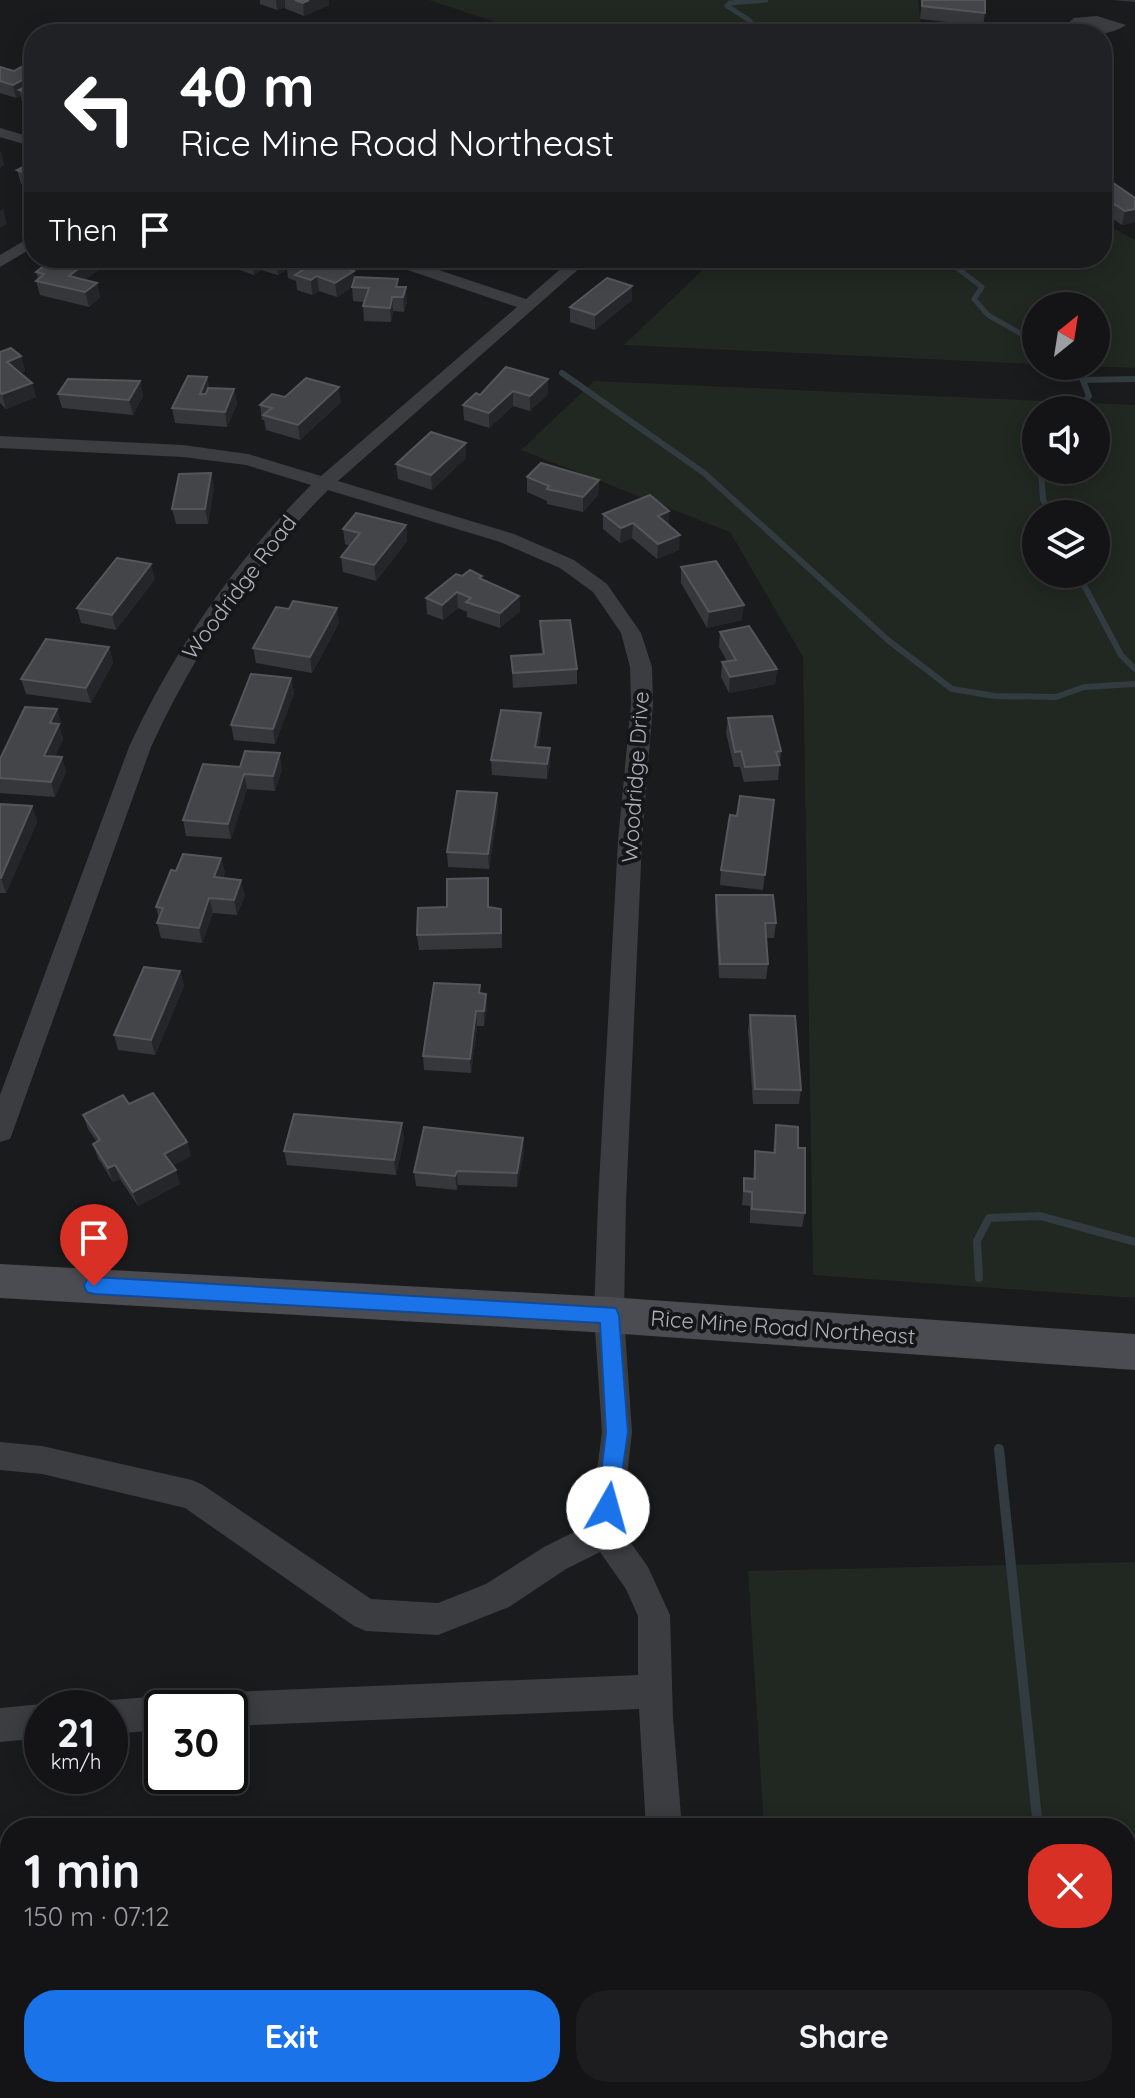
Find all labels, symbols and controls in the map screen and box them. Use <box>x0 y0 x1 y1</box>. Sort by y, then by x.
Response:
text: 40 m <box>180 51 315 121</box>
icon: left <box>48 56 152 160</box>
text: Rice Mine Road Northeast <box>180 120 614 165</box>
icon: arrive <box>133 208 177 252</box>
text: Then <box>48 211 117 249</box>
north arrow <box>1022 292 1110 380</box>
map controls <box>1022 292 1110 588</box>
button: sound <box>1022 396 1110 484</box>
button: layers <box>1022 500 1110 588</box>
street label: Woodridge Road <box>176 509 302 665</box>
street label: Woodridge Drive <box>615 690 655 864</box>
pin <box>60 1204 128 1286</box>
icon: arrive <box>72 1216 116 1260</box>
street label: Rice Mine Road Northeast <box>650 1304 916 1350</box>
position arrow <box>566 1466 650 1550</box>
speed limit sign: 30 <box>144 1690 248 1794</box>
text: 21 <box>57 1707 95 1757</box>
text: km/h <box>51 1749 101 1774</box>
text: 1 min <box>24 1840 140 1900</box>
button: close <box>1028 1844 1112 1928</box>
text: 150 m · 07:12 <box>24 1900 170 1933</box>
button: Exit <box>24 1990 560 2082</box>
button: Share <box>576 1990 1112 2082</box>

